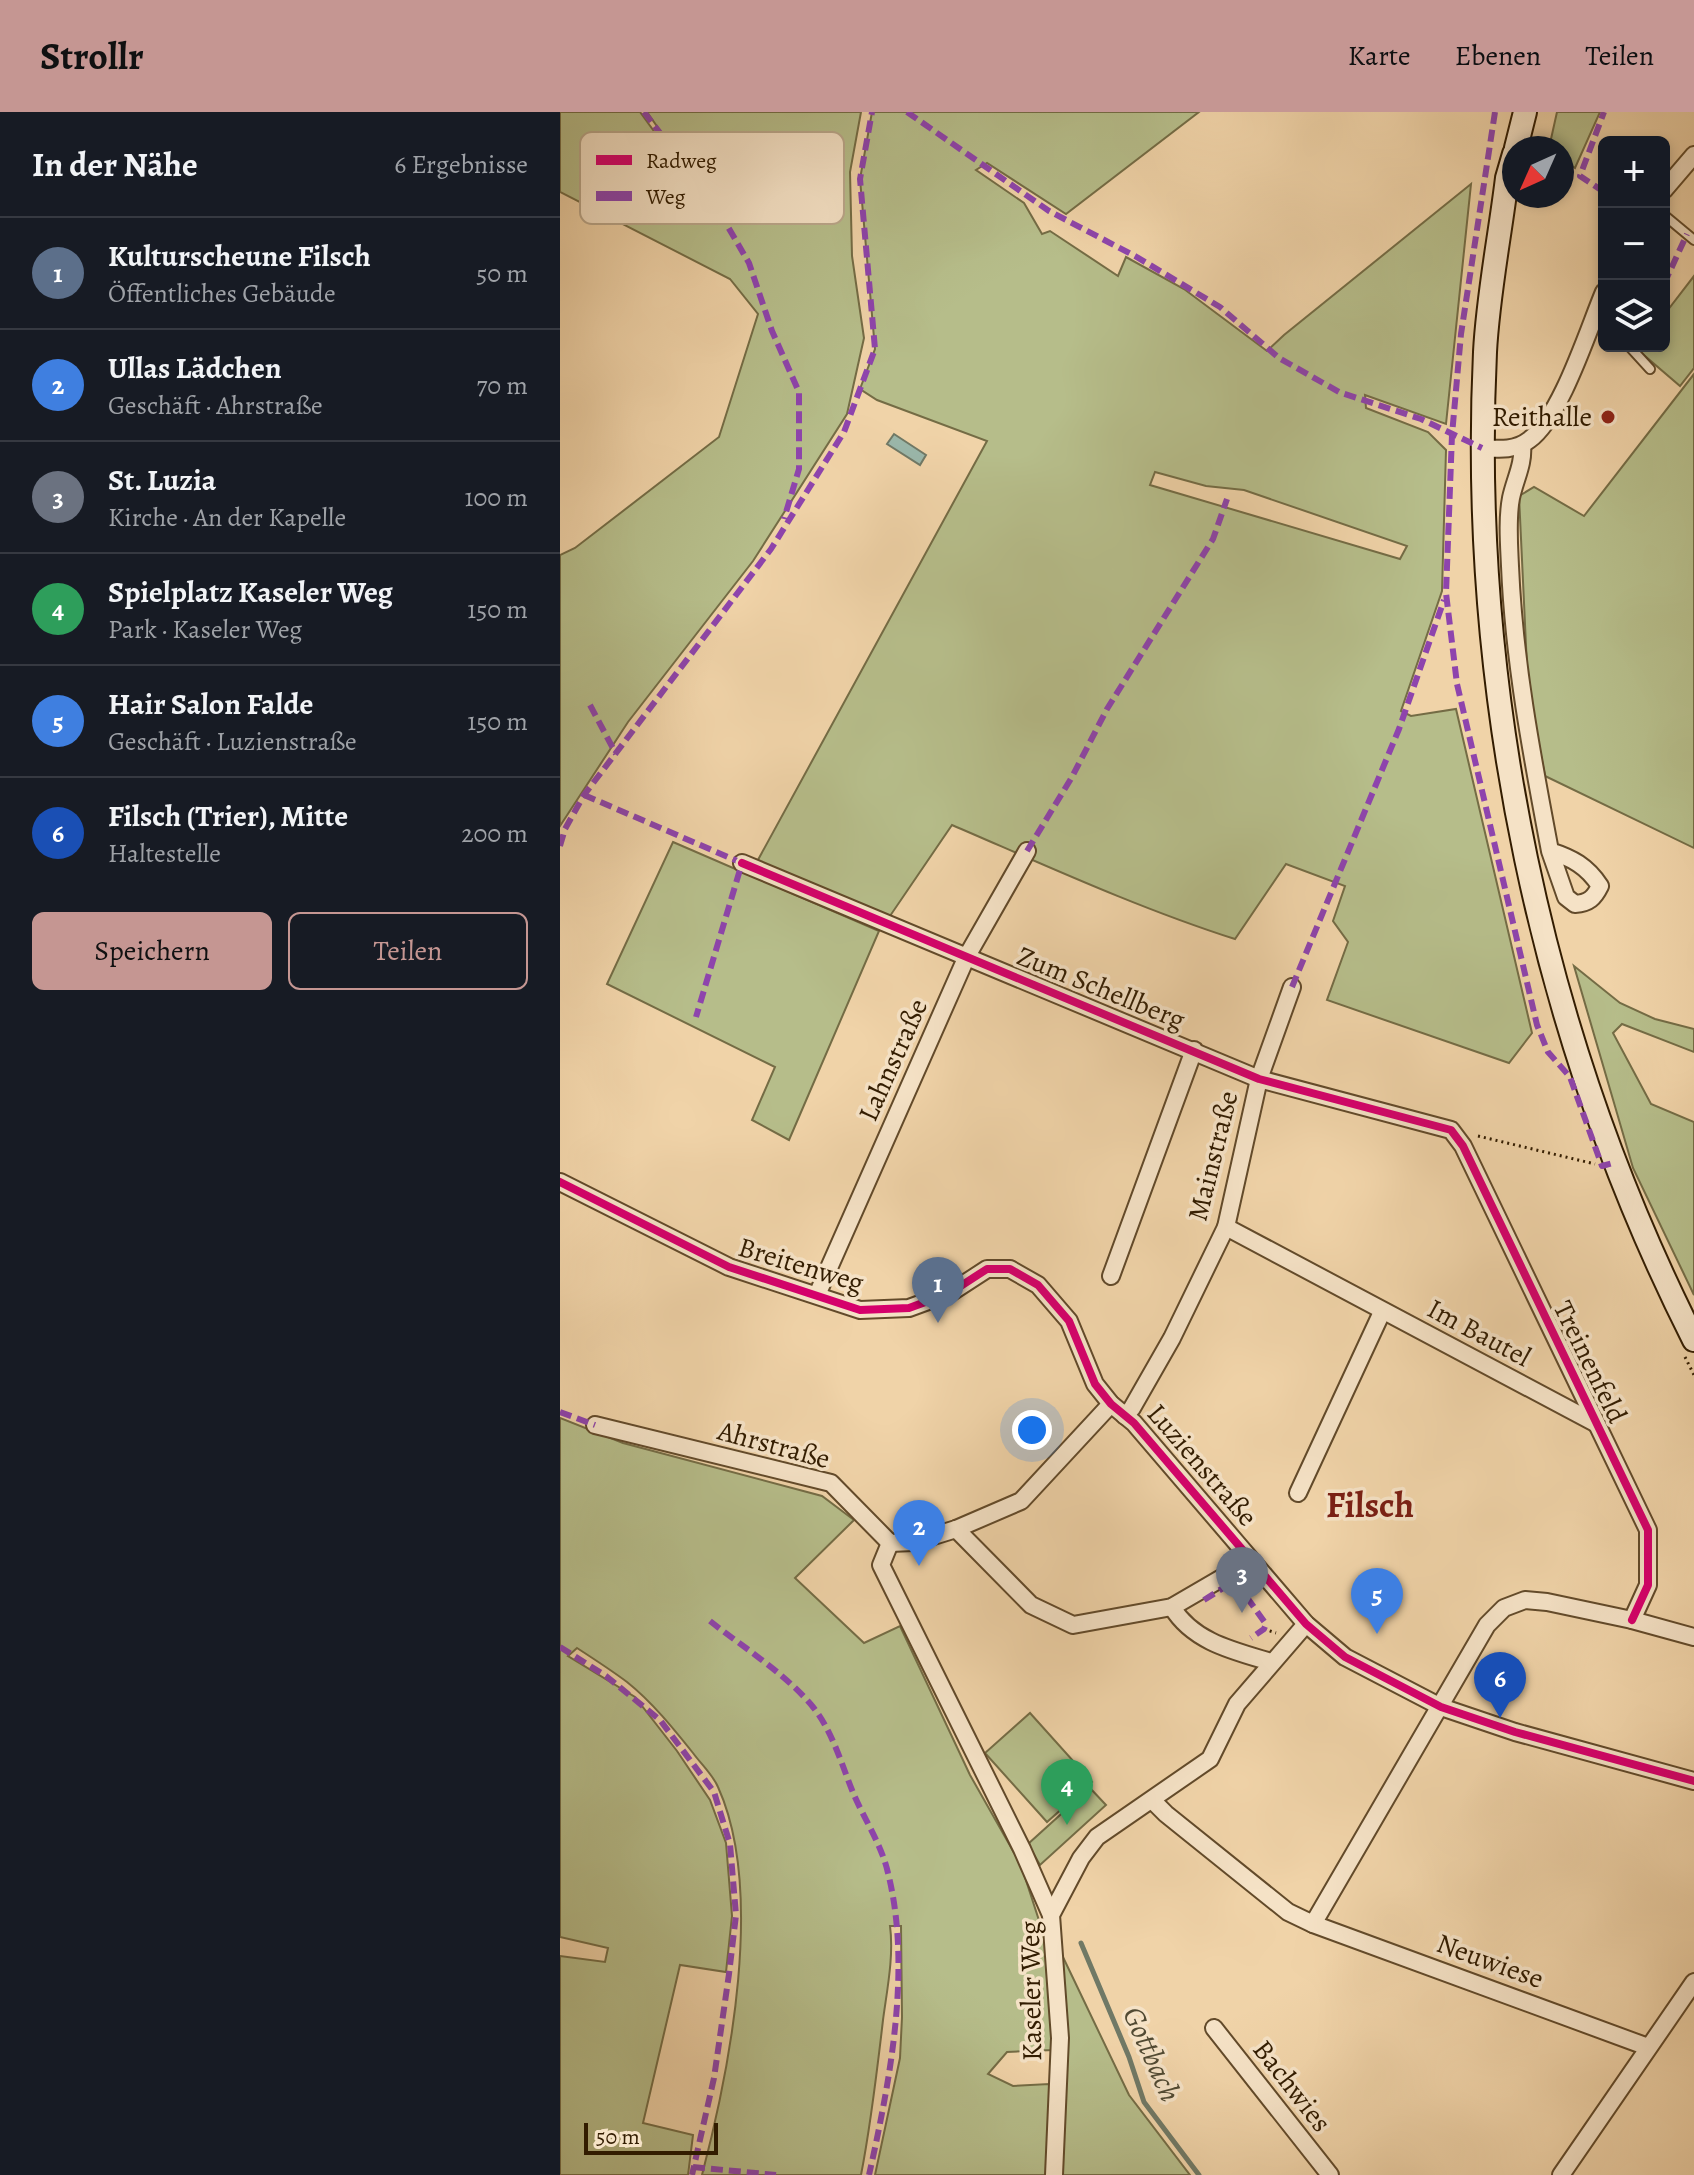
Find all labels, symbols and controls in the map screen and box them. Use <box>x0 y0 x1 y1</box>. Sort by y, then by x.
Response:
text: Strollr <box>40 30 144 82</box>
text: Karte <box>1348 37 1411 75</box>
text: Ebenen <box>1455 37 1541 75</box>
text: Teilen <box>1585 37 1654 75</box>
legend <box>580 132 844 224</box>
north arrow <box>1502 136 1574 208</box>
map controls <box>1598 136 1670 352</box>
button: + <box>1598 136 1670 208</box>
text: In der Nähe <box>32 141 198 188</box>
text: Radweg <box>646 146 717 176</box>
text: 6 Ergebnisse <box>394 147 528 182</box>
text: Weg <box>645 182 686 212</box>
button: − <box>1598 208 1670 280</box>
text: Kulturscheune Filsch <box>108 236 371 276</box>
text: 1 <box>53 256 63 291</box>
text: 50 m <box>476 256 528 291</box>
text: Öffentliches Gebäude <box>108 276 336 311</box>
button: layers <box>1598 280 1670 352</box>
text: Ullas Lädchen <box>108 348 282 388</box>
text: 2 <box>52 368 64 403</box>
text: 70 m <box>476 368 528 403</box>
text: Geschäft · Ahrstraße <box>108 388 323 423</box>
place label: Reithalle <box>1492 398 1592 436</box>
marker: Reithalle <box>1599 408 1617 426</box>
text: St. Luzia <box>108 460 216 500</box>
text: 3 <box>52 480 64 515</box>
text: 100 m <box>465 480 528 515</box>
text: Kirche · An der Kapelle <box>108 500 346 535</box>
text: Spielplatz Kaseler Weg <box>108 572 393 612</box>
text: 4 <box>52 592 64 627</box>
text: 150 m <box>467 592 528 627</box>
text: Park · Kaseler Weg <box>108 612 302 647</box>
text: Hair Salon Falde <box>108 684 313 724</box>
text: 5 <box>52 704 64 739</box>
text: 150 m <box>467 704 528 739</box>
text: Geschäft · Luzienstraße <box>108 724 357 759</box>
text: Filsch (Trier), Mitte <box>108 796 348 836</box>
text: 6 <box>52 816 64 851</box>
text: 200 m <box>461 816 528 851</box>
text: Haltestelle <box>108 836 221 871</box>
button: Speichern <box>32 912 272 990</box>
button: Teilen <box>288 912 528 990</box>
street label: Zum Schellberg <box>1011 937 1191 1039</box>
street label: Lahnstraße <box>849 993 937 1127</box>
street label: Mainstraße <box>1178 1087 1248 1225</box>
street label: Breitenweg <box>734 1228 868 1302</box>
pin: 1 <box>912 1257 964 1323</box>
street label: Im Bautel <box>1421 1290 1538 1376</box>
street label: Treinenfeld <box>1544 1294 1636 1430</box>
street label: Luzienstraße <box>1138 1396 1266 1534</box>
your location <box>1012 1410 1052 1450</box>
street label: Ahrstraße <box>713 1412 834 1478</box>
district label: Filsch <box>1326 1480 1414 1529</box>
pin: 2 <box>893 1500 945 1566</box>
pin: 3 <box>1216 1547 1268 1613</box>
pin: 5 <box>1351 1568 1403 1634</box>
pin: 6 <box>1474 1652 1526 1718</box>
pin: 4 <box>1041 1759 1093 1825</box>
street label: Kaseler Weg <box>1011 1921 1051 2061</box>
street label: Neuwiese <box>1431 1924 1549 1998</box>
water label: Gottbach <box>1113 2000 1191 2108</box>
street label: Bachwies <box>1244 2032 1340 2140</box>
scale bar <box>584 2119 718 2155</box>
text: 50 m <box>596 2122 640 2152</box>

